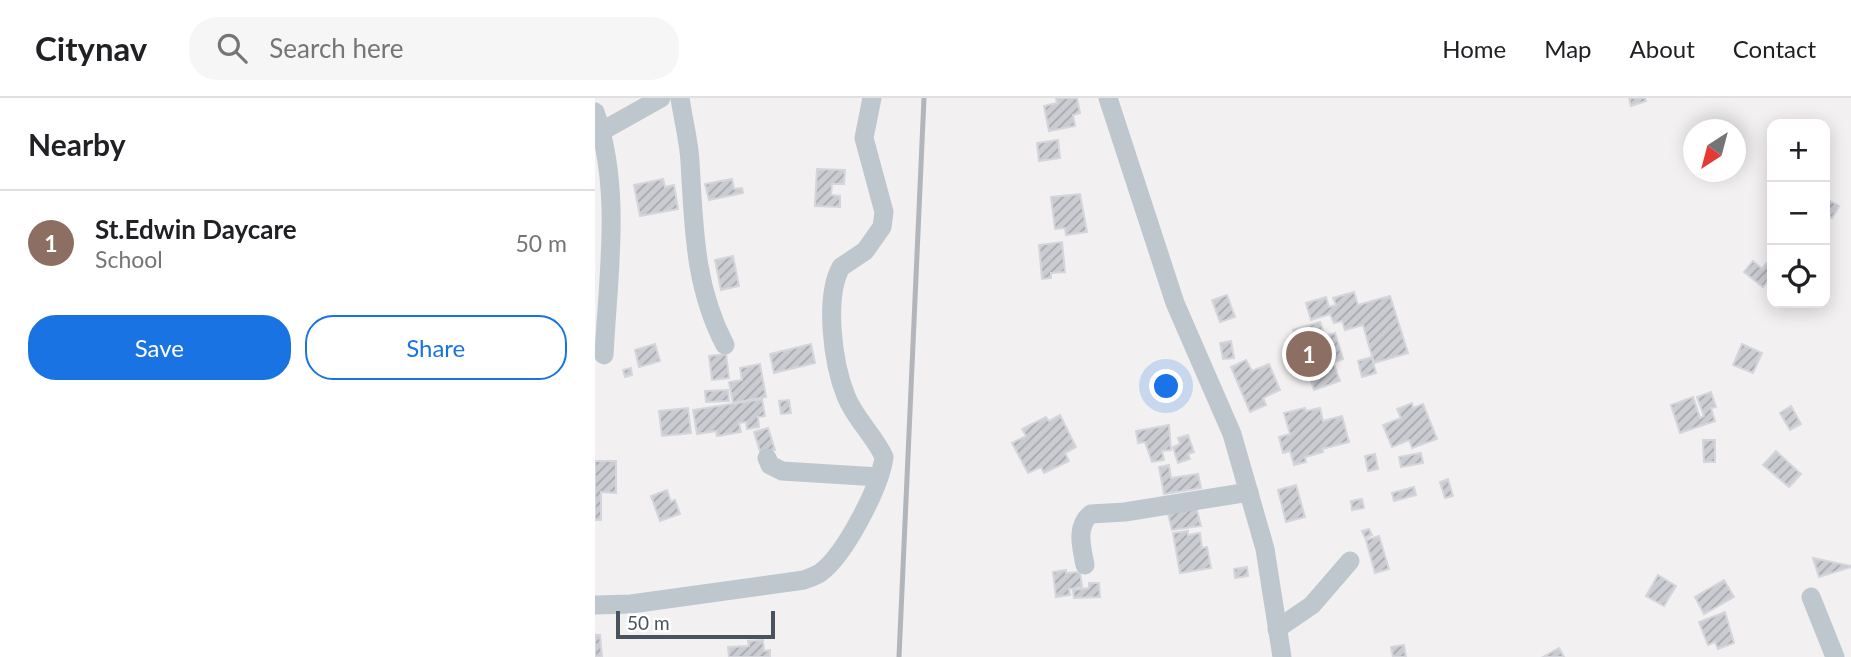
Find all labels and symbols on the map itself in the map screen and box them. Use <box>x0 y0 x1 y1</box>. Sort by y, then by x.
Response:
north arrow <box>1683 119 1746 182</box>
pin: 1 <box>1286 328 1332 380</box>
your location <box>1149 369 1183 403</box>
scale bar <box>616 608 775 640</box>

